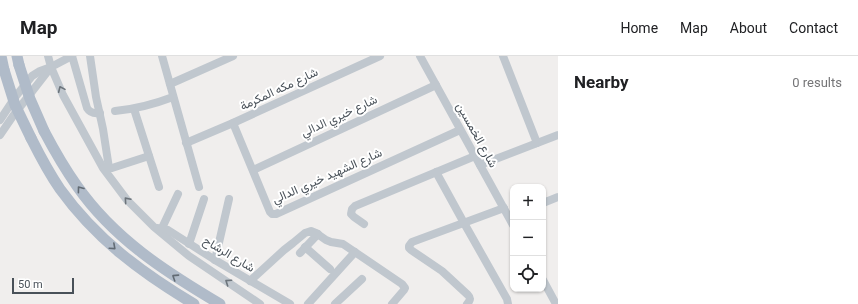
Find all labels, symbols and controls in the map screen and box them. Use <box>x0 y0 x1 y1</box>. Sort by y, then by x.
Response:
text: Map <box>20 16 58 39</box>
text: Home <box>620 20 658 36</box>
text: Map <box>680 20 708 36</box>
text: About <box>730 20 767 36</box>
text: Contact <box>789 20 838 36</box>
street label: شارع مكه المكرمة <box>238 65 321 115</box>
text: Nearby <box>574 72 629 92</box>
text: 0 results <box>792 75 842 90</box>
one-way arrow <box>57 86 65 93</box>
street label: شارع خيري الدالي <box>299 92 381 143</box>
street label: شارع الخمسين <box>452 100 501 171</box>
street label: شارع الشهيد خيري الدالي <box>270 145 385 209</box>
map controls <box>510 184 546 292</box>
button: + <box>510 184 546 220</box>
one-way arrow <box>77 187 84 194</box>
one-way arrow <box>125 197 132 205</box>
button: − <box>510 220 546 256</box>
street label: شارع الرشاح <box>200 233 257 277</box>
one-way arrow <box>108 242 115 249</box>
button: locate <box>510 256 546 292</box>
one-way arrow <box>172 274 179 281</box>
scale bar <box>12 276 74 295</box>
text: 50 m <box>18 278 43 291</box>
one-way arrow <box>225 280 232 287</box>

